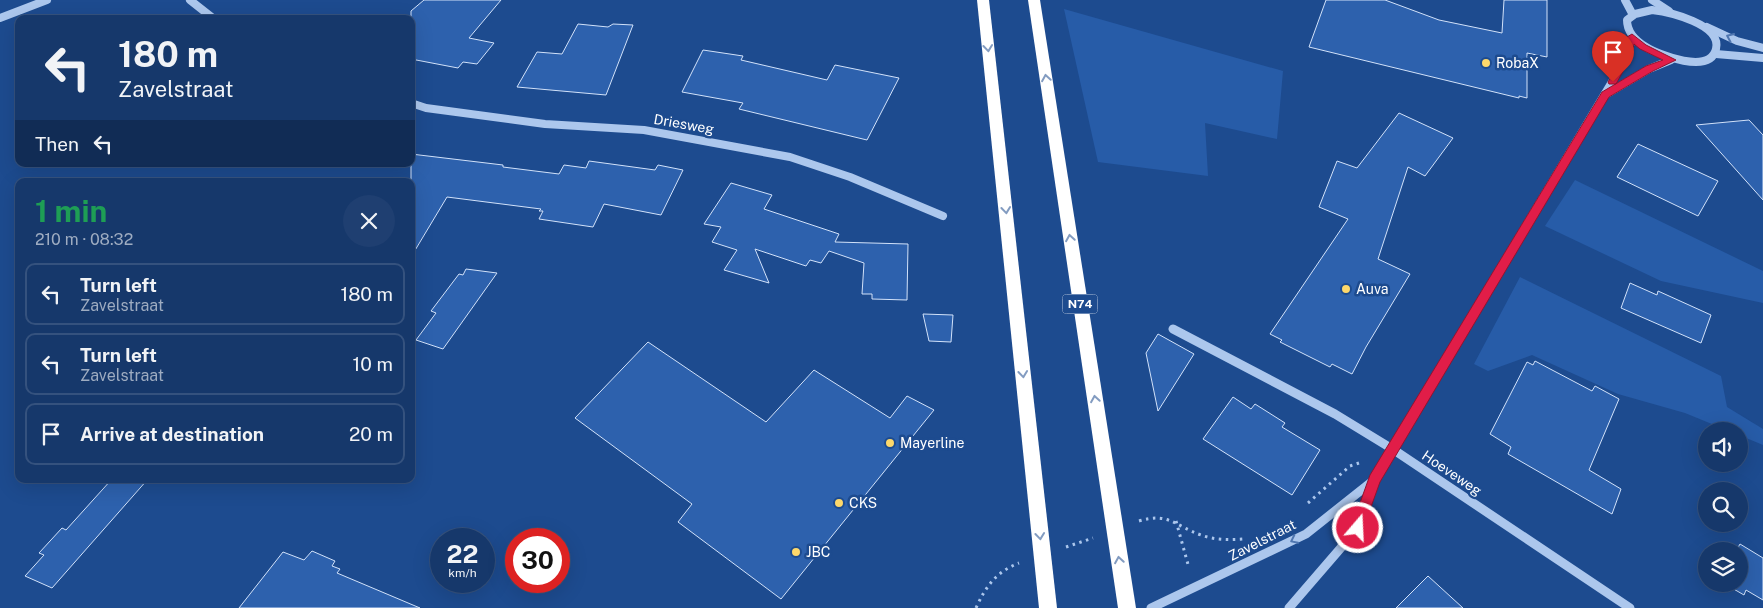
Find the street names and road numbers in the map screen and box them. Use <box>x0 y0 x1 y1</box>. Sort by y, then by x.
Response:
street label: Driesweg <box>653 111 716 137</box>
road number: N74 <box>1062 294 1098 314</box>
street label: Hoeveweg <box>1419 447 1485 499</box>
street label: Zavelstraat <box>1226 516 1298 564</box>

